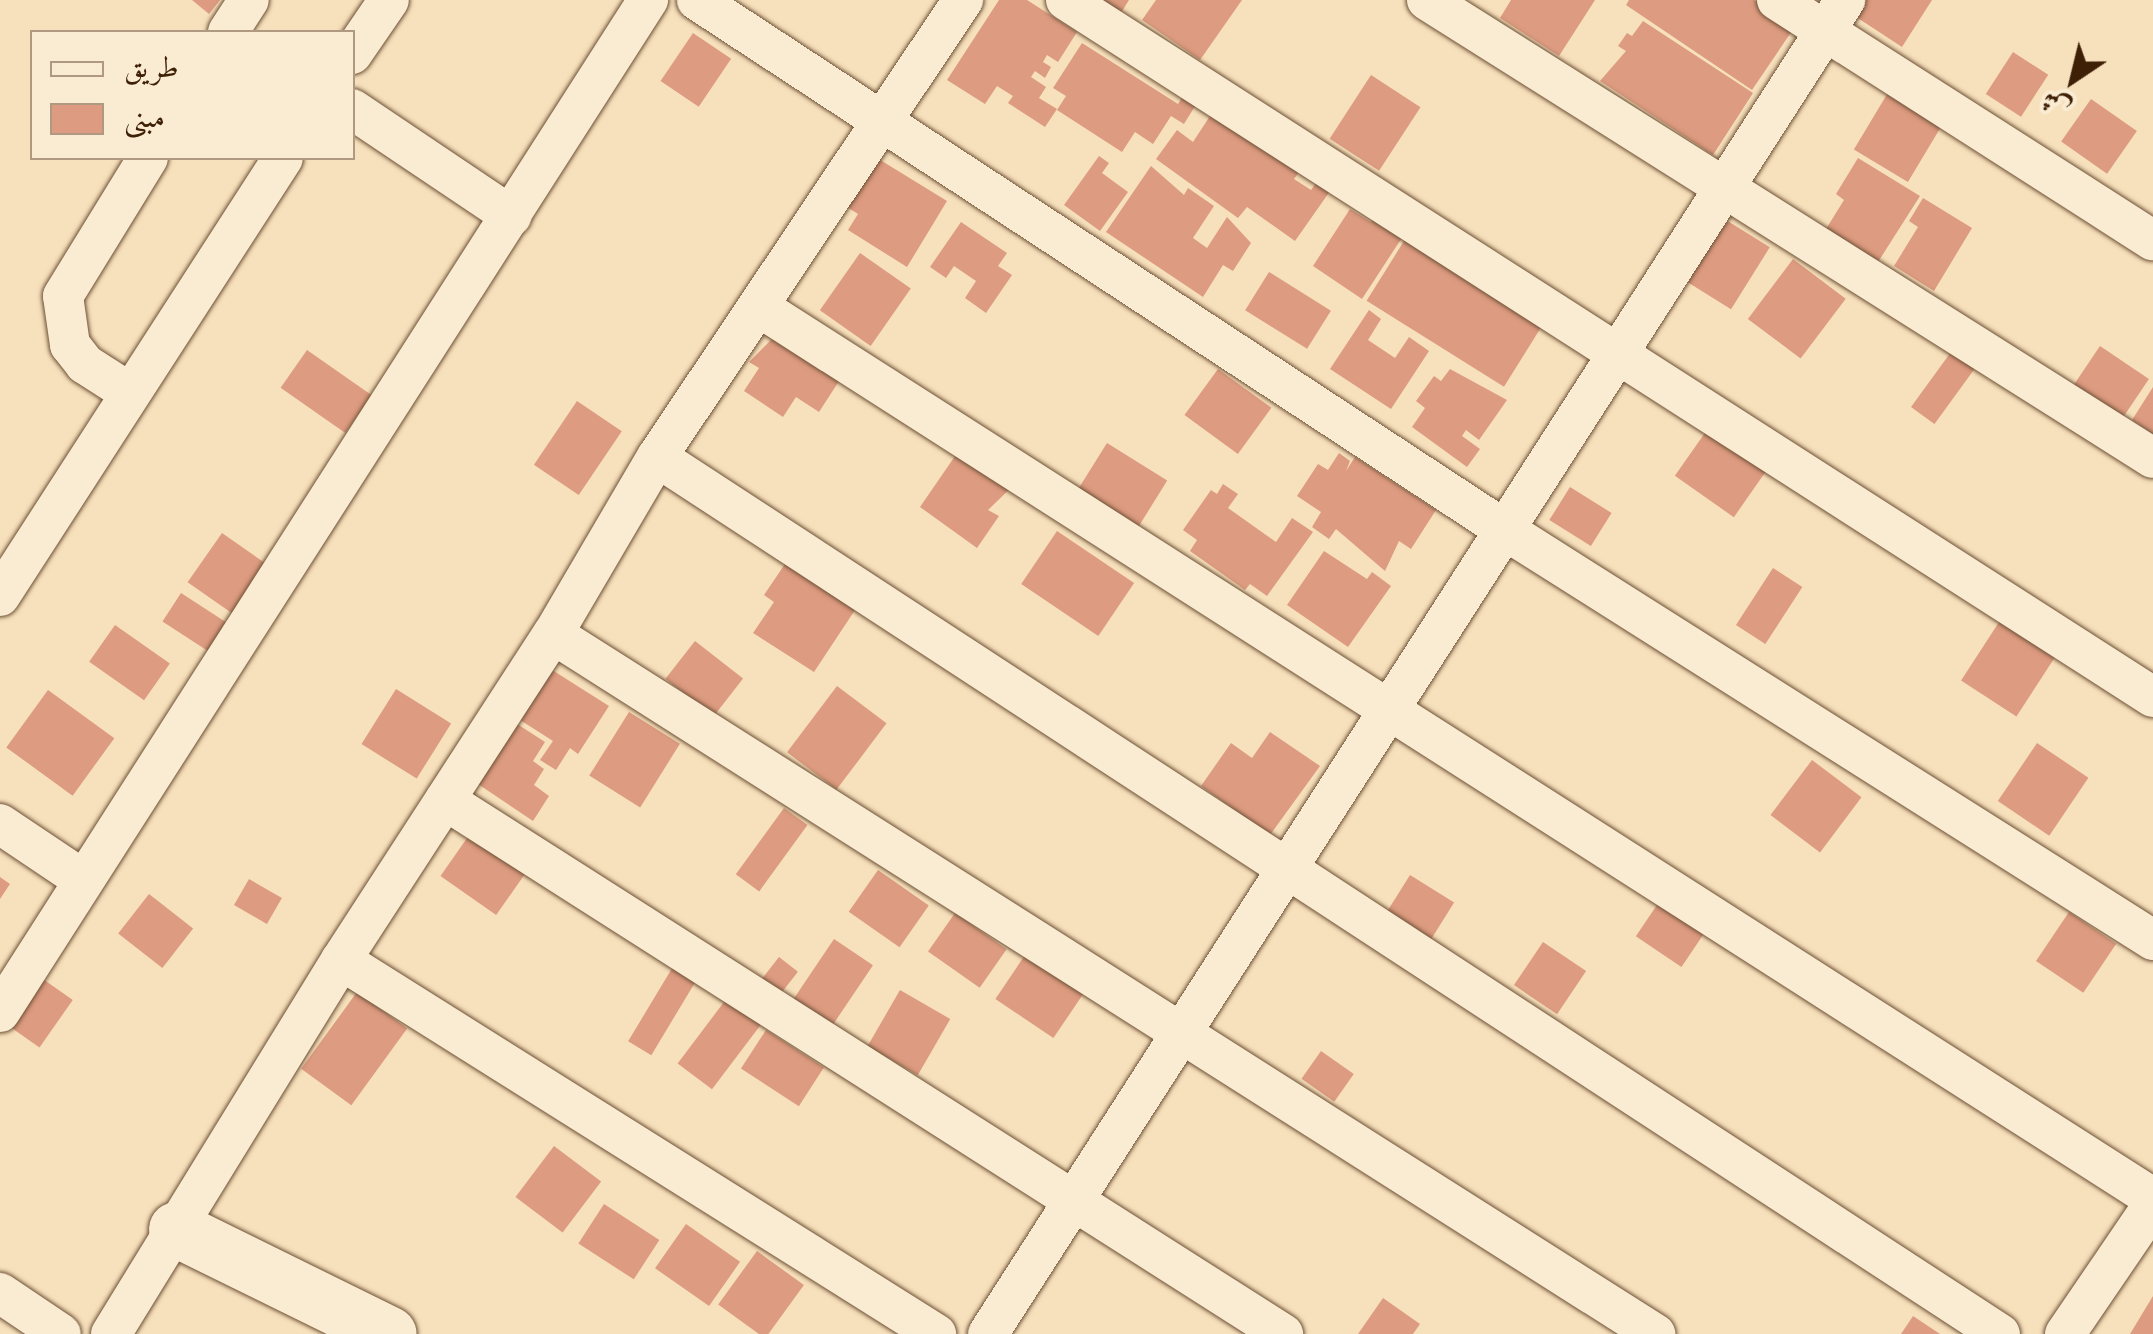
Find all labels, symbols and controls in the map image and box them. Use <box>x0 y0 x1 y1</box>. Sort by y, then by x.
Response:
legend <box>30 30 355 160</box>
north arrow <box>2023 30 2123 130</box>
text: طريق <box>124 47 179 87</box>
text: ش <box>2034 81 2078 128</box>
text: مبنى <box>124 97 165 137</box>

